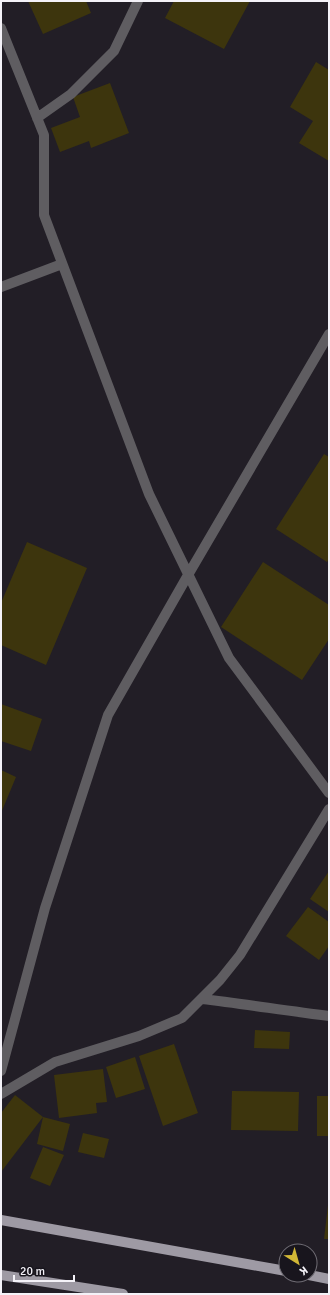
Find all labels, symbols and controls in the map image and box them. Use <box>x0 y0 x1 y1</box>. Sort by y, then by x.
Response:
north arrow <box>278 1243 318 1283</box>
scale bar <box>14 1257 74 1283</box>
text: K <box>297 1263 310 1278</box>
text: 20 m <box>20 1264 45 1279</box>

